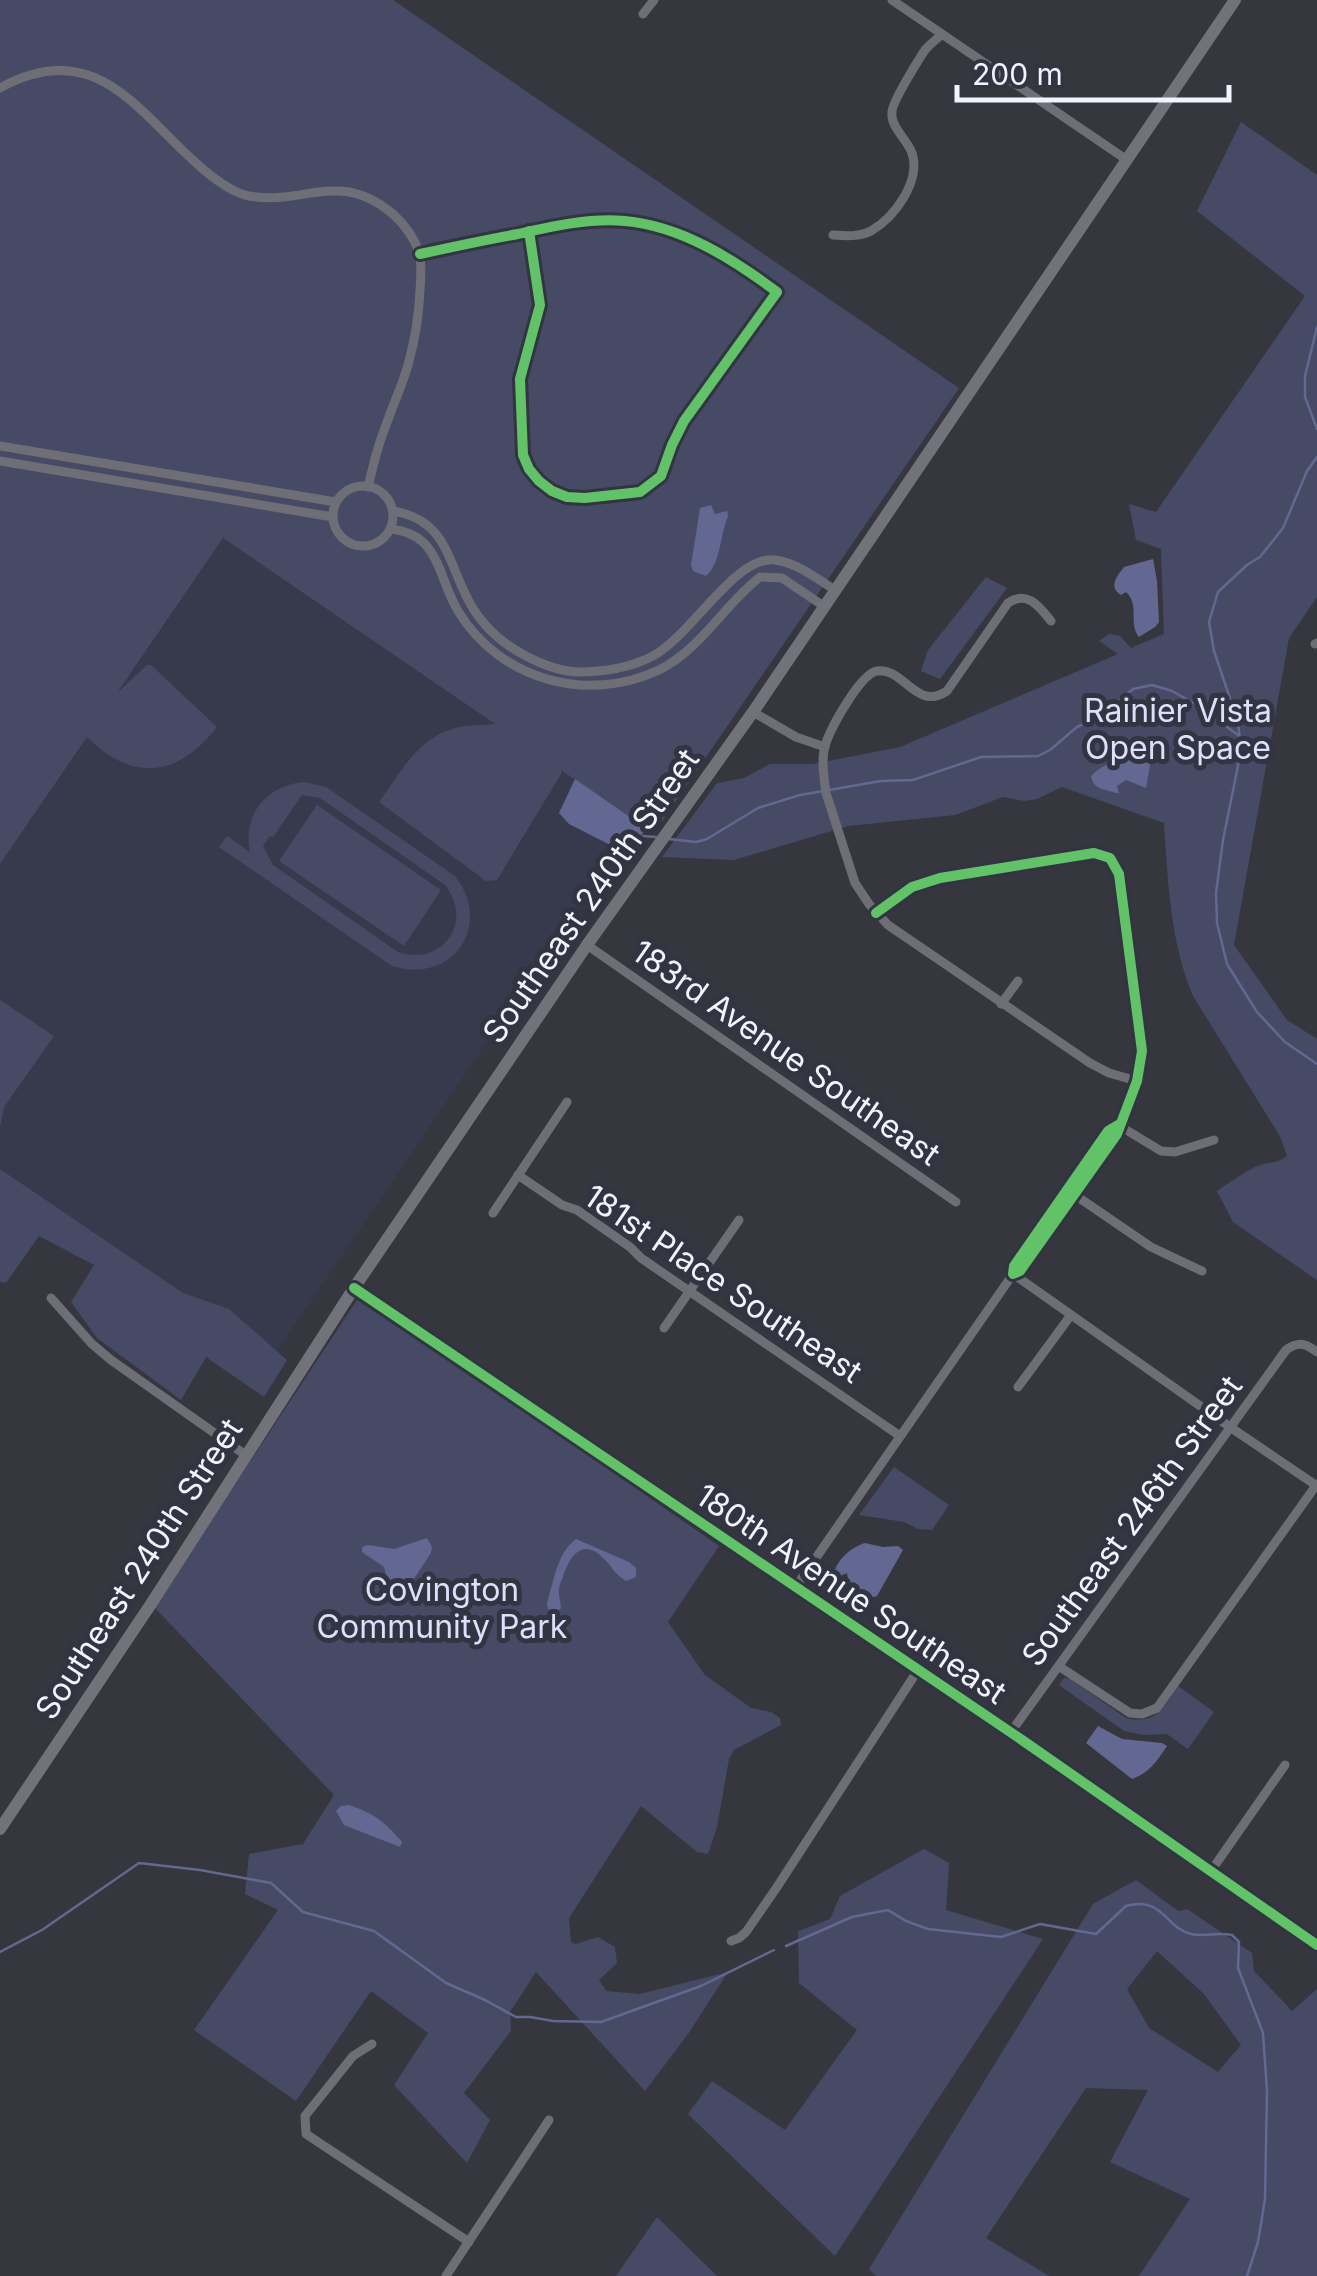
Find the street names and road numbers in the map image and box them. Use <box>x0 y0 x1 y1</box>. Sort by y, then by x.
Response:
street label: Southeast 240th Street <box>474 741 707 1050</box>
street label: 183rd Avenue Southeast <box>625 932 948 1174</box>
street label: 181st Place Southeast <box>577 1176 870 1391</box>
street label: Southeast 246th Street <box>1013 1368 1250 1674</box>
street label: Southeast 240th Street <box>27 1411 250 1726</box>
street label: 180th Avenue Southeast <box>689 1475 1014 1712</box>

